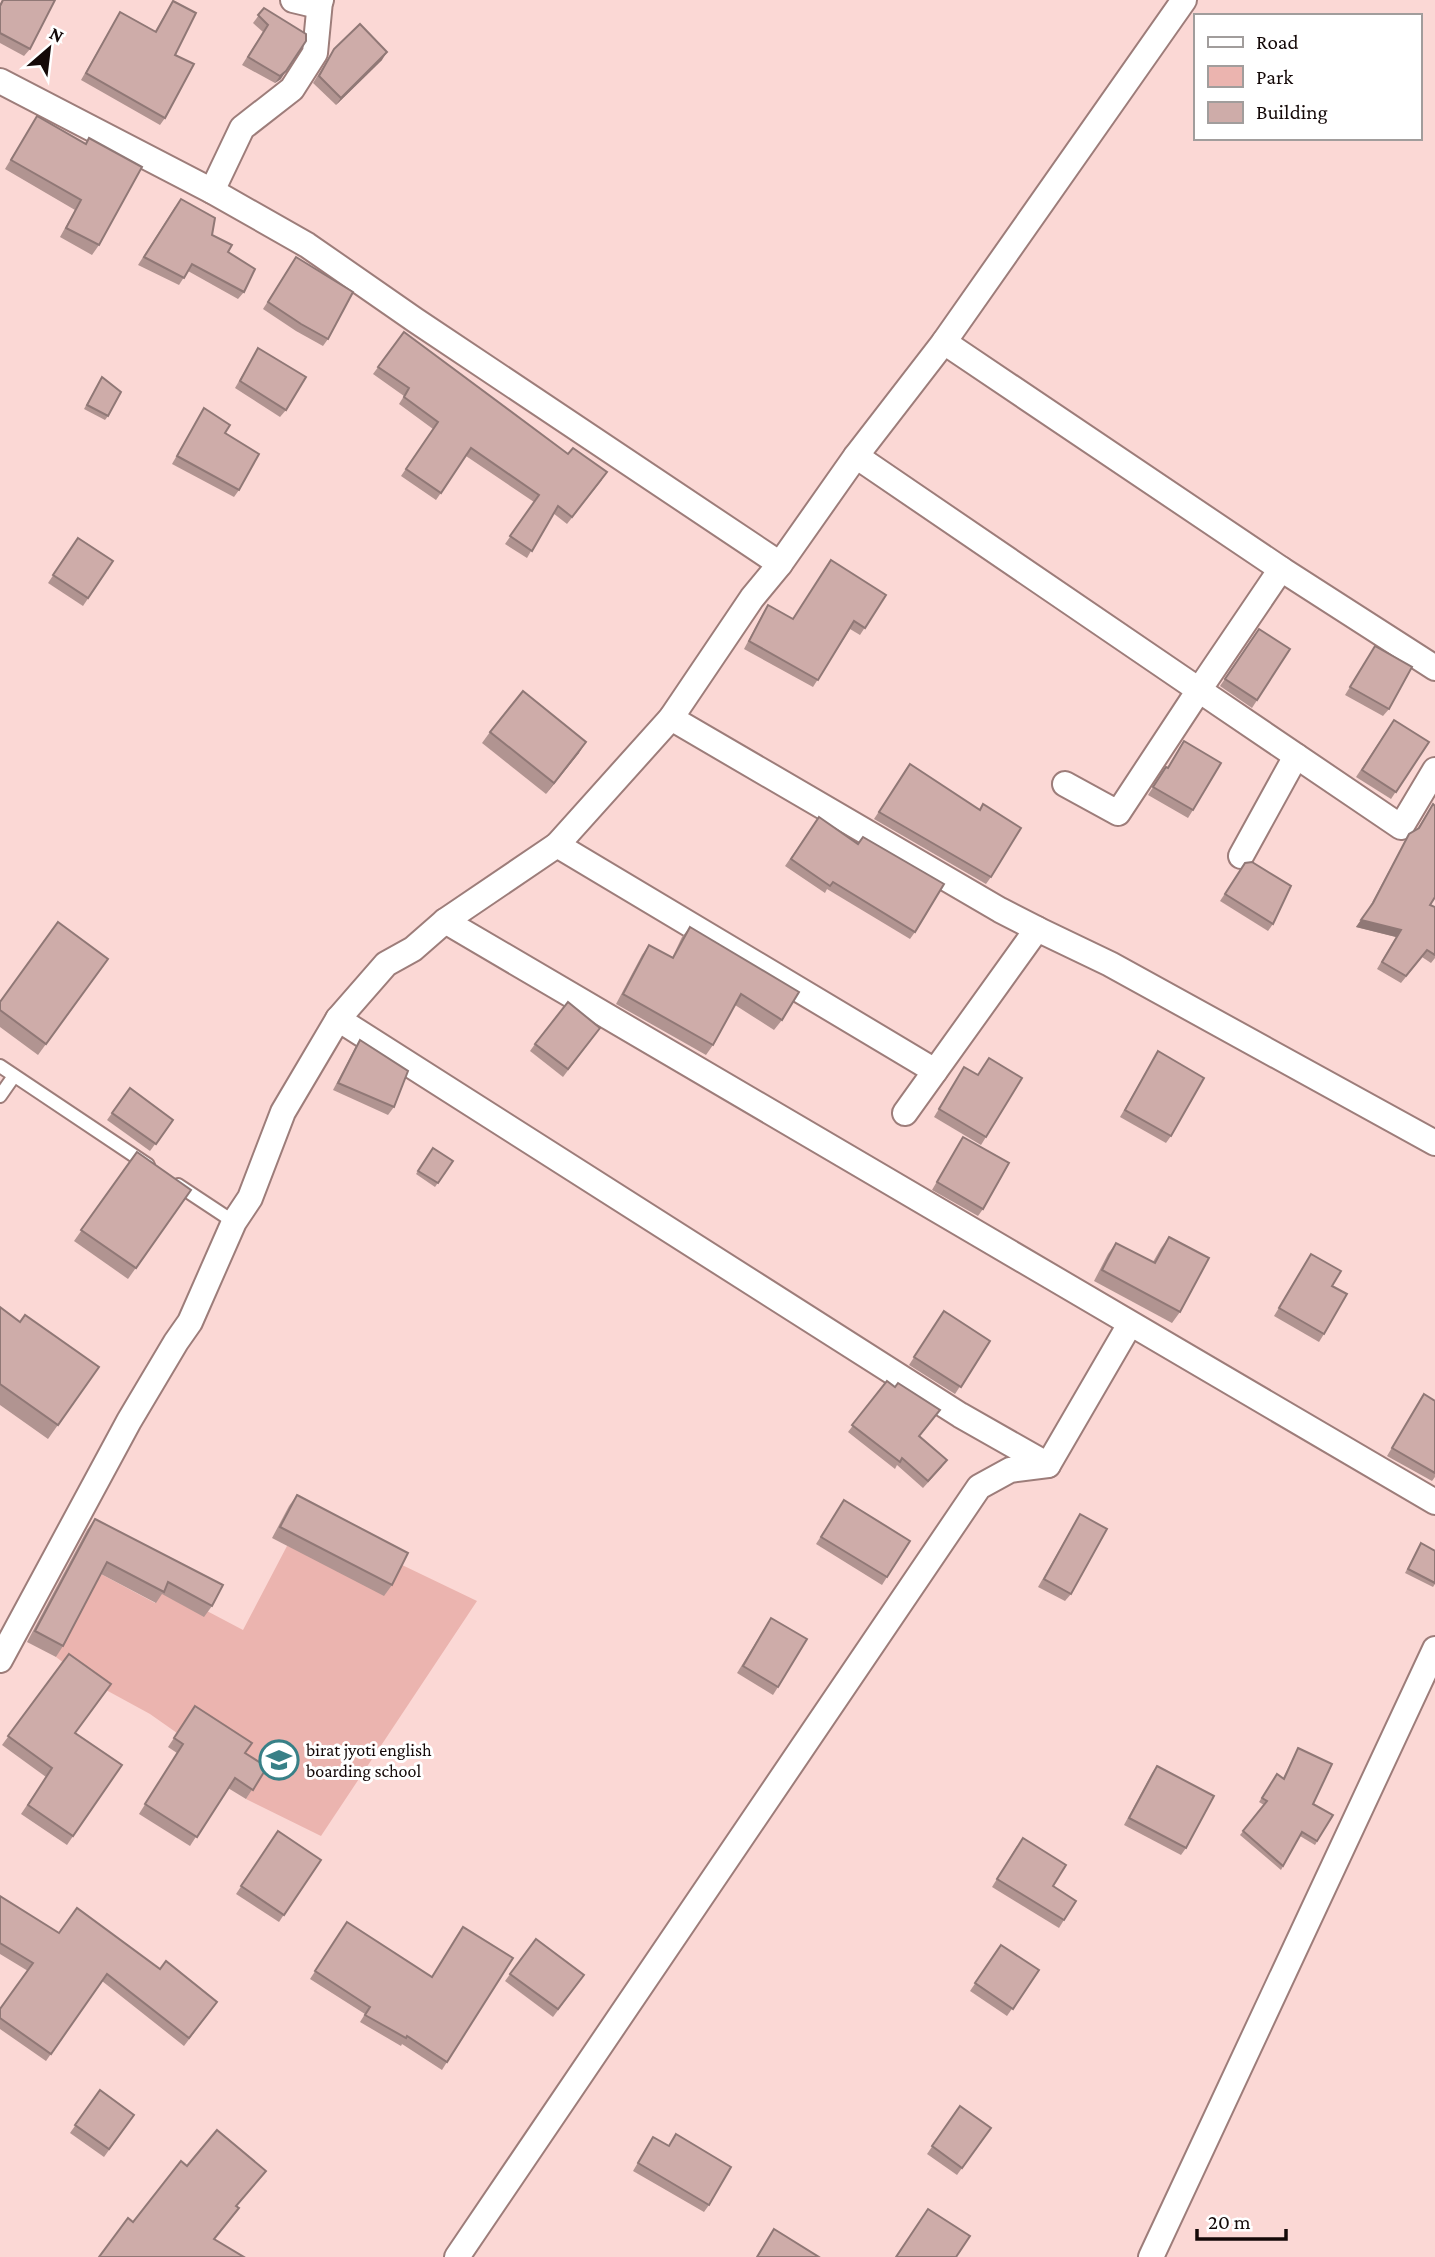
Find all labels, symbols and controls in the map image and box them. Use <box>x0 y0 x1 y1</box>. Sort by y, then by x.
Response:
north arrow <box>14 14 84 84</box>
legend <box>1194 14 1421 140</box>
text: N <box>46 22 67 47</box>
text: Road <box>1256 30 1299 54</box>
text: Park <box>1256 65 1293 89</box>
text: Building <box>1256 100 1328 124</box>
school or university icon: birat jyoti english boarding school <box>258 1739 300 1781</box>
place label: birat jyoti english boarding school <box>306 1740 432 1781</box>
scale bar <box>1197 2198 1286 2242</box>
text: 20 m <box>1208 2210 1251 2234</box>

